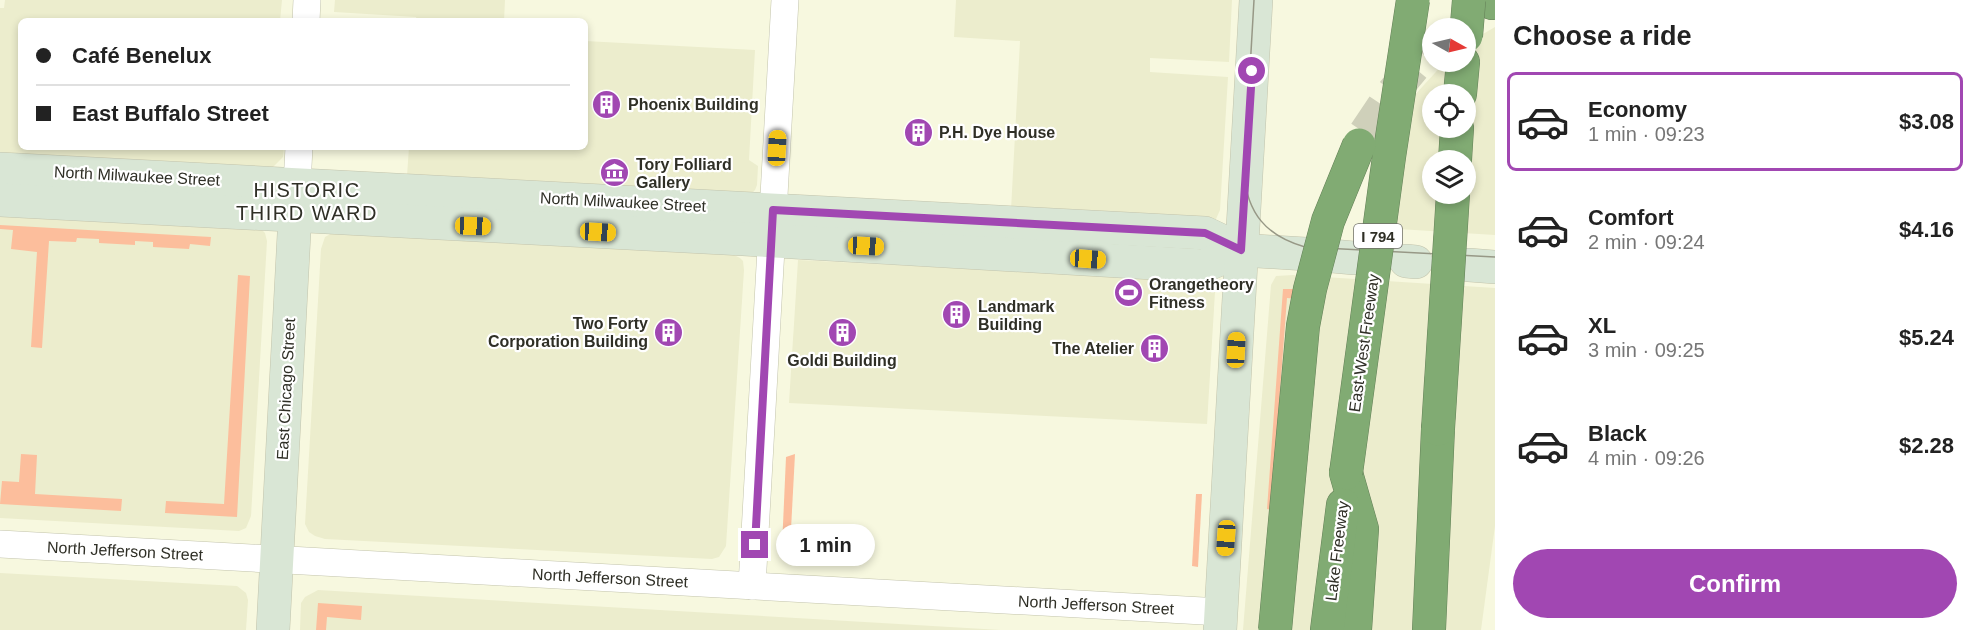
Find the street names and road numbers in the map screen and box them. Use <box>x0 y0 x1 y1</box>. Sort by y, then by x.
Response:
street label: North Milwaukee Street <box>54 163 221 189</box>
street label: North Milwaukee Street <box>540 189 707 215</box>
road number: I 794 <box>1354 224 1402 248</box>
street label: East-West Freeway <box>1346 273 1382 413</box>
street label: East Chicago Street <box>274 317 298 460</box>
street label: Lake Freeway <box>1322 500 1352 602</box>
street label: North Jefferson Street <box>47 538 204 564</box>
street label: North Jefferson Street <box>532 565 689 591</box>
street label: North Jefferson Street <box>1018 592 1175 618</box>

